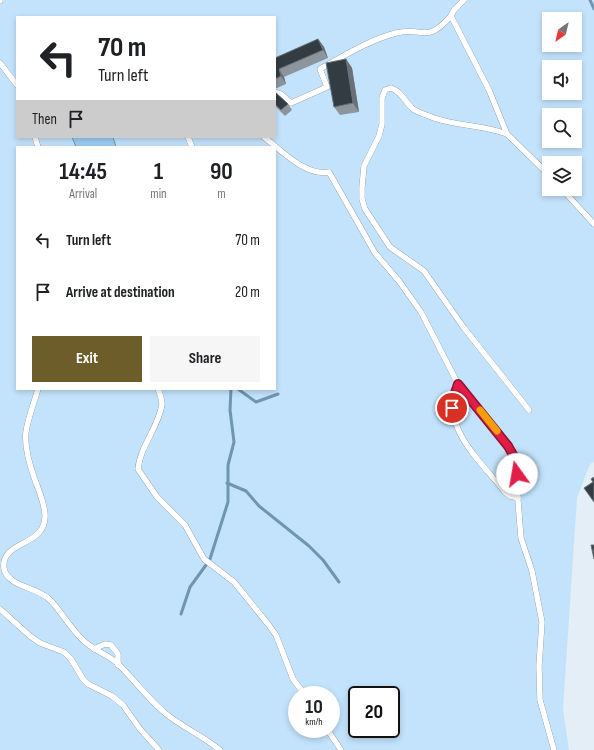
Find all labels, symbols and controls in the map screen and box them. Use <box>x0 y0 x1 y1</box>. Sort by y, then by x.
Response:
north arrow <box>542 12 582 52</box>
map controls <box>542 12 582 196</box>
text: 70 m <box>98 31 146 64</box>
icon: left <box>32 32 84 84</box>
button: sound <box>542 60 582 100</box>
text: Turn left <box>98 65 149 86</box>
icon: arrive <box>65 108 87 130</box>
button: search <box>542 108 582 148</box>
text: Then <box>32 110 57 129</box>
button: layers <box>542 156 582 196</box>
text: 14:45 <box>59 157 107 186</box>
text: 1 <box>154 157 163 186</box>
text: 90 <box>210 157 233 186</box>
text: Arrival <box>69 186 97 202</box>
text: min <box>150 186 167 202</box>
text: m <box>217 186 226 202</box>
icon: left <box>32 229 54 251</box>
text: Turn left <box>66 231 111 250</box>
text: 70 m <box>235 231 260 250</box>
icon: arrive <box>32 281 54 303</box>
text: Arrive at destination <box>66 283 175 302</box>
text: 20 m <box>235 283 260 302</box>
button: Exit <box>32 336 142 382</box>
button: Share <box>150 336 260 382</box>
pin <box>435 391 469 425</box>
icon: arrive <box>441 397 463 419</box>
position arrow <box>496 453 538 495</box>
speed limit sign: 20 <box>348 686 400 738</box>
text: 10 <box>305 695 323 719</box>
text: km/h <box>305 716 323 728</box>

